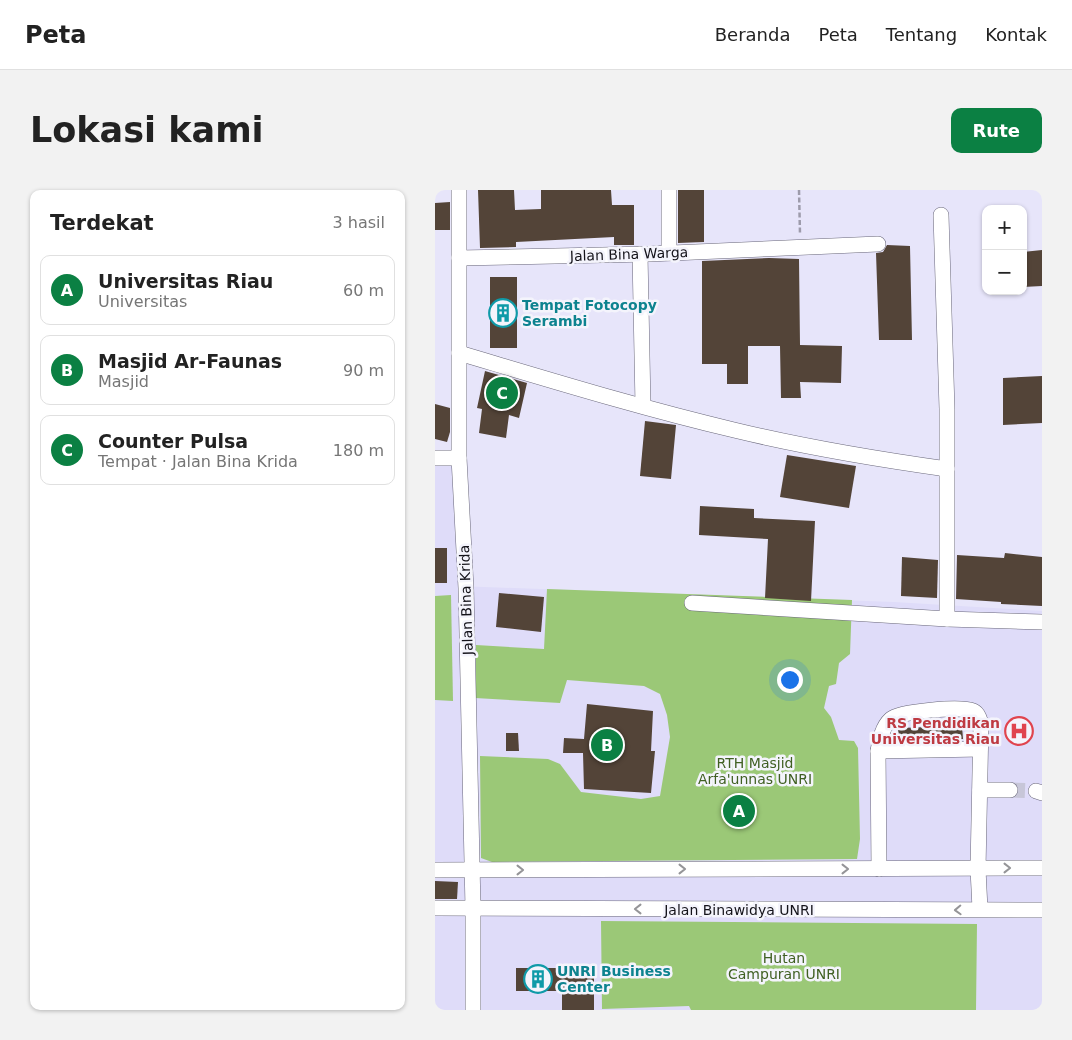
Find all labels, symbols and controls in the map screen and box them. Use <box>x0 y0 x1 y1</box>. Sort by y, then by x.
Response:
text: Peta <box>25 21 87 49</box>
text: Beranda <box>715 24 790 45</box>
text: Peta <box>818 24 858 45</box>
text: Tentang <box>886 24 957 45</box>
text: Kontak <box>985 24 1047 45</box>
button: Rute <box>951 108 1042 153</box>
text: Lokasi kami <box>30 110 264 150</box>
map controls <box>982 205 1027 295</box>
button: + <box>982 205 1027 250</box>
text: Terdekat <box>50 211 154 235</box>
text: 3 hasil <box>333 213 385 232</box>
street label: Jalan Bina Warga <box>569 244 688 264</box>
button: − <box>982 250 1027 295</box>
text: Universitas Riau <box>98 270 273 292</box>
text: A <box>61 281 73 300</box>
text: 60 m <box>343 281 384 300</box>
text: Universitas <box>98 292 187 311</box>
place label: Tempat Fotocopy Serambi <box>522 297 657 329</box>
building icon: Tempat Fotocopy Serambi <box>488 298 518 328</box>
text: Masjid Ar-Faunas <box>98 350 282 372</box>
text: B <box>61 361 73 380</box>
text: 90 m <box>343 361 384 380</box>
text: Masjid <box>98 372 149 391</box>
pin: C <box>486 374 518 412</box>
text: Counter Pulsa <box>98 430 248 452</box>
text: C <box>61 441 73 460</box>
text: 180 m <box>333 441 384 460</box>
text: Tempat · Jalan Bina Krida <box>98 452 298 471</box>
street label: Jalan Bina Krida <box>456 545 476 656</box>
your location <box>777 667 803 693</box>
place label: RS Pendidikan Universitas Riau <box>871 715 1000 747</box>
hospital icon: RS Pendidikan Universitas Riau <box>1004 716 1034 746</box>
pin: B <box>591 726 623 764</box>
park label: RTH Masjid Arfa'unnas UNRI <box>698 755 812 787</box>
pin: A <box>723 792 755 830</box>
one-way arrow <box>1003 863 1011 874</box>
one-way arrow <box>678 864 686 874</box>
one-way arrow <box>841 864 849 874</box>
one-way arrow <box>516 865 524 875</box>
street label: Jalan Binawidya UNRI <box>663 902 814 918</box>
one-way arrow <box>634 904 642 914</box>
one-way arrow <box>954 905 962 916</box>
park label: Hutan Campuran UNRI <box>728 950 840 982</box>
place label: UNRI Business Center <box>557 963 671 995</box>
building icon: UNRI Business Center <box>523 964 553 994</box>

